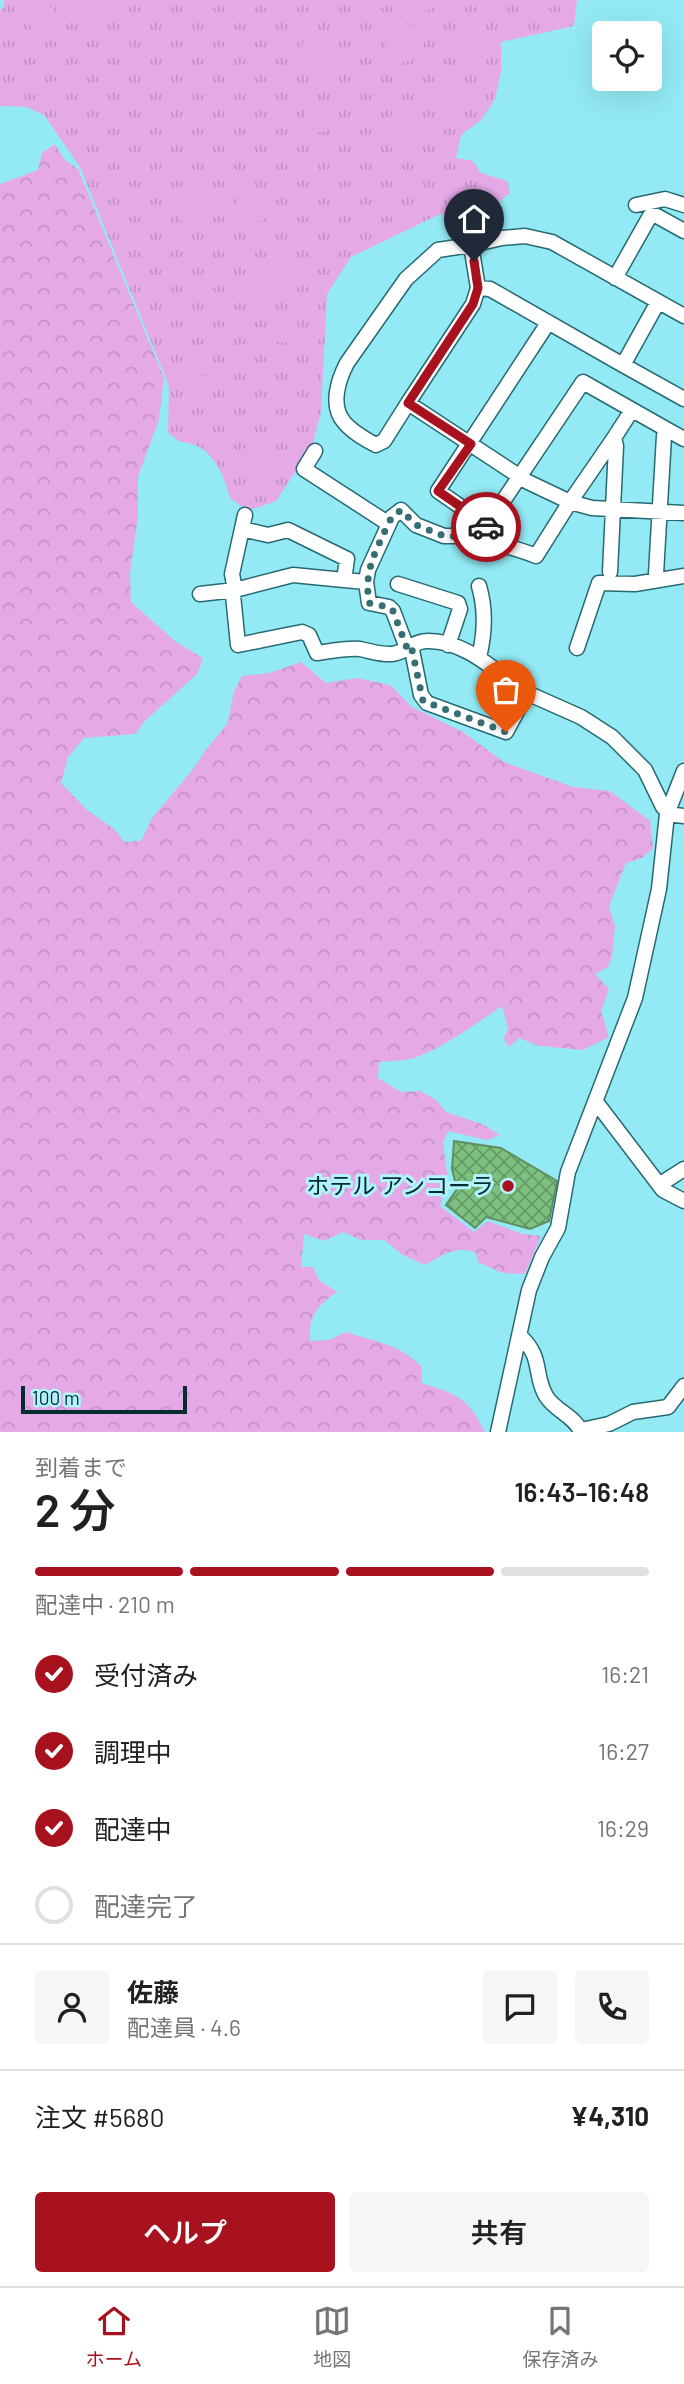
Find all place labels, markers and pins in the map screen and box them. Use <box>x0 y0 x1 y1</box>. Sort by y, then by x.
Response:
pin <box>444 189 504 261</box>
pin <box>476 660 536 732</box>
place label: ホテル アンコーラ <box>306 1171 494 1199</box>
marker: ホテル アンコーラ <box>500 1178 516 1194</box>

